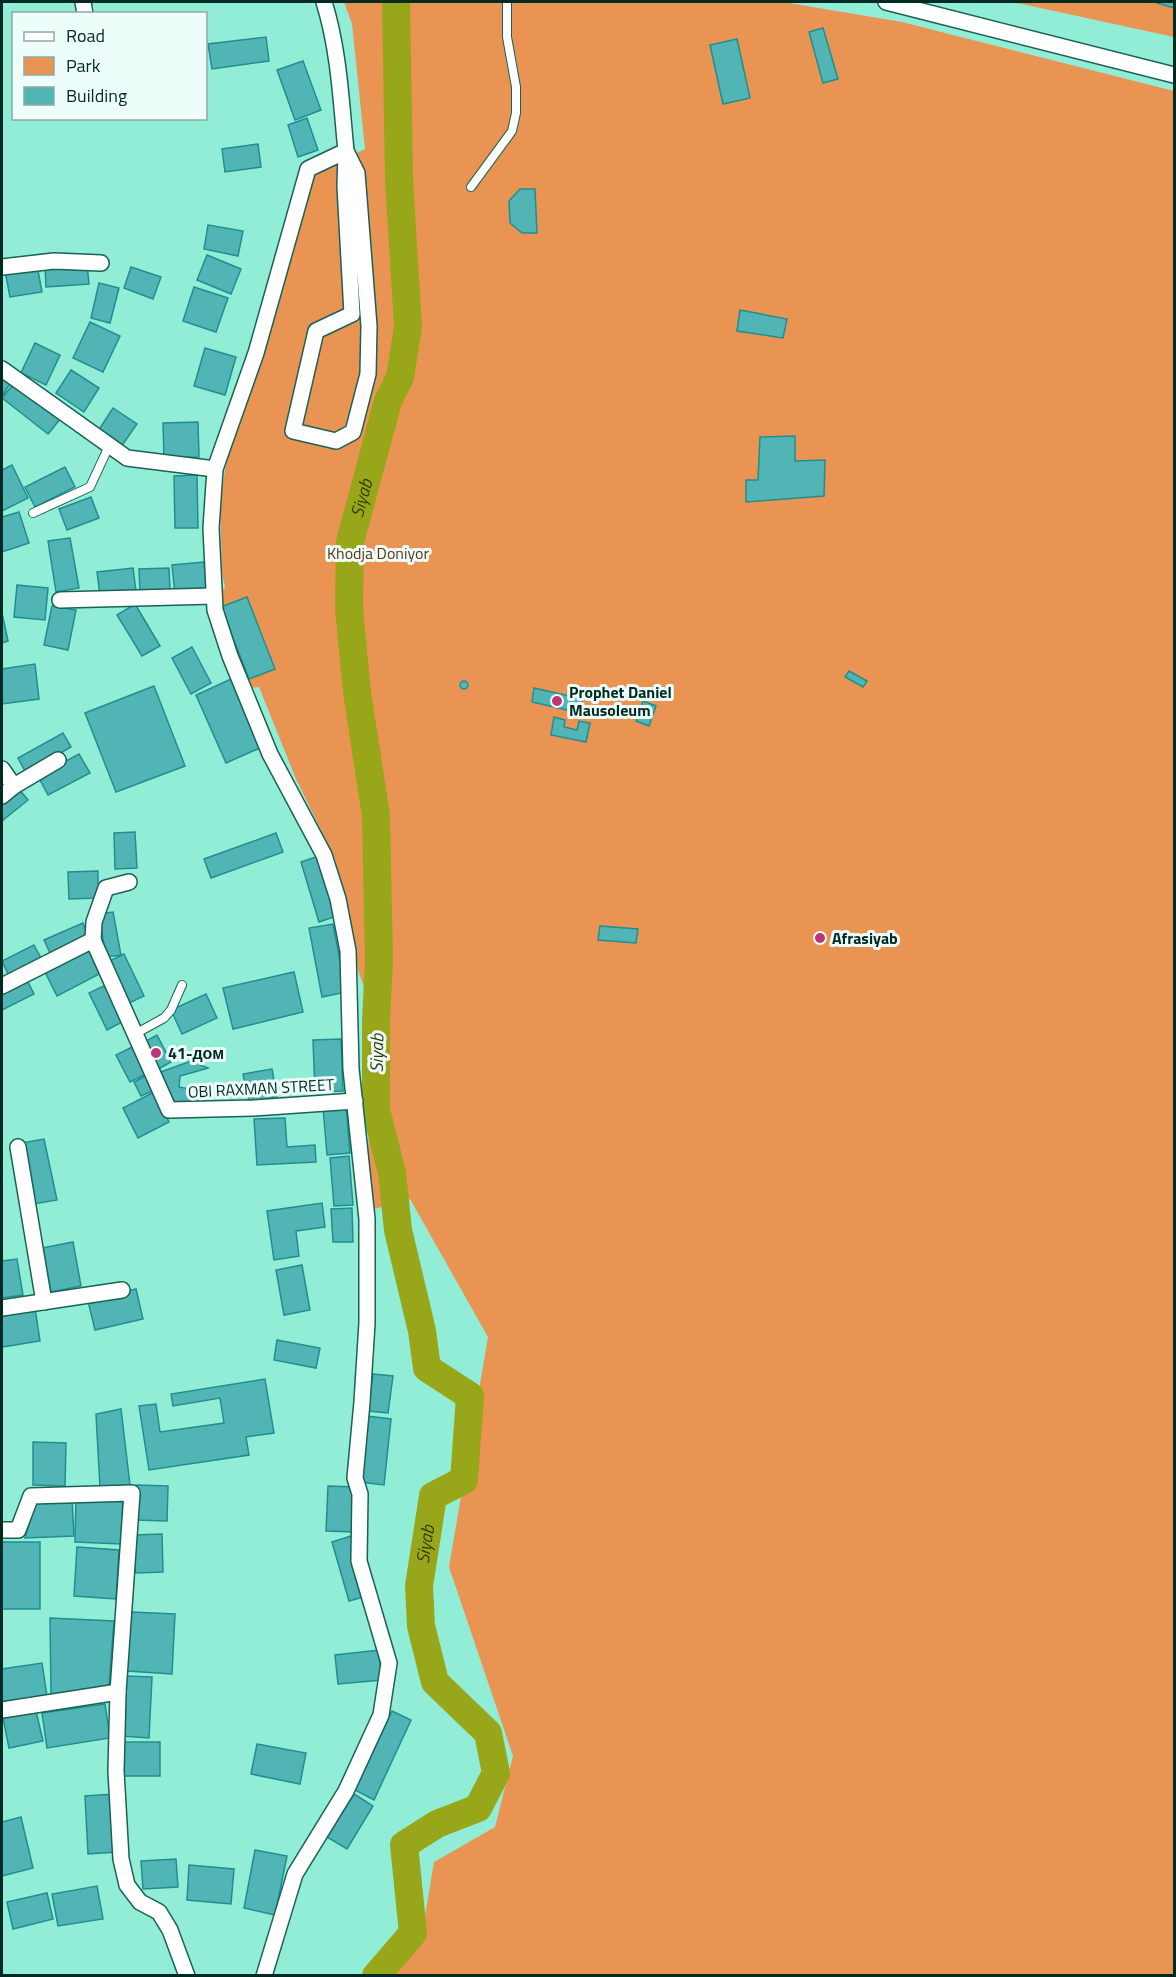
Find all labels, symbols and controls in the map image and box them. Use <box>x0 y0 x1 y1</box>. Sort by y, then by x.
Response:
legend <box>12 12 207 120</box>
text: Road <box>66 22 105 49</box>
text: Park <box>66 52 101 79</box>
text: Building <box>66 82 127 109</box>
water label: Siyab <box>343 475 380 520</box>
park label: Khodja Doniyor <box>327 541 429 565</box>
place label: Prophet Daniel Mausoleum <box>569 680 672 722</box>
marker: Prophet Daniel Mausoleum <box>550 694 564 708</box>
place label: Afrasiyab <box>832 926 898 950</box>
marker: Afrasiyab <box>813 931 827 945</box>
water label: Siyab <box>363 1032 390 1073</box>
place label: 41-дом <box>168 1041 224 1065</box>
marker: 41-дом <box>149 1046 163 1060</box>
street label: OBI RAXMAN STREET <box>187 1072 335 1104</box>
water label: Siyab <box>409 1522 441 1565</box>

